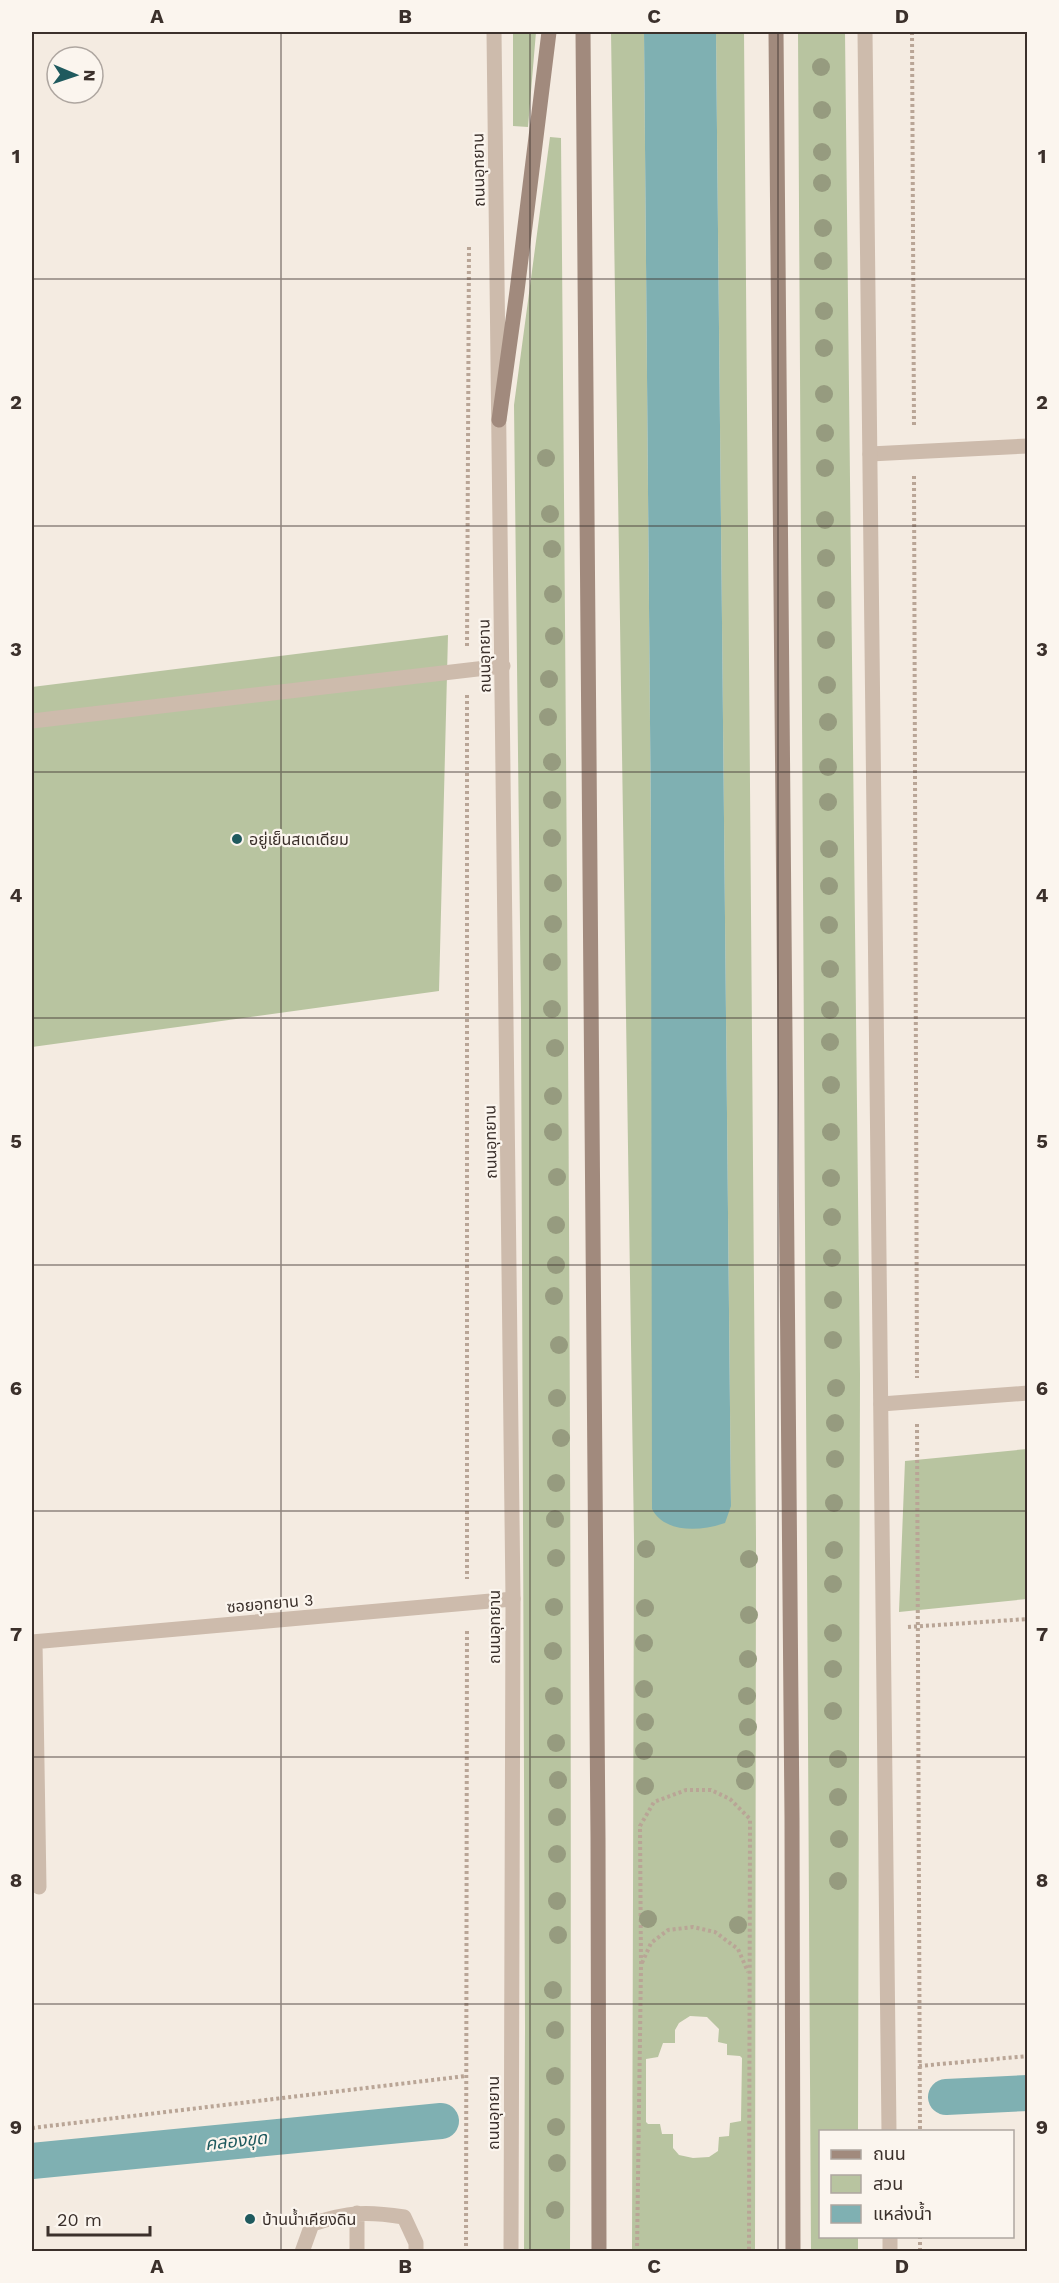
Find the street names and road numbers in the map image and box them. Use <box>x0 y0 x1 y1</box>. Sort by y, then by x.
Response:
street label: ถนนอุทยาน <box>468 133 489 207</box>
street label: ถนนอุทยาน <box>474 619 495 693</box>
street label: ถนนอุทยาน <box>480 1105 501 1179</box>
street label: ซอยอุทยาน 3 <box>226 1590 314 1617</box>
street label: ถนนอุทยาน <box>485 1590 504 1664</box>
street label: ถนนอุทยาน <box>484 2076 503 2150</box>

